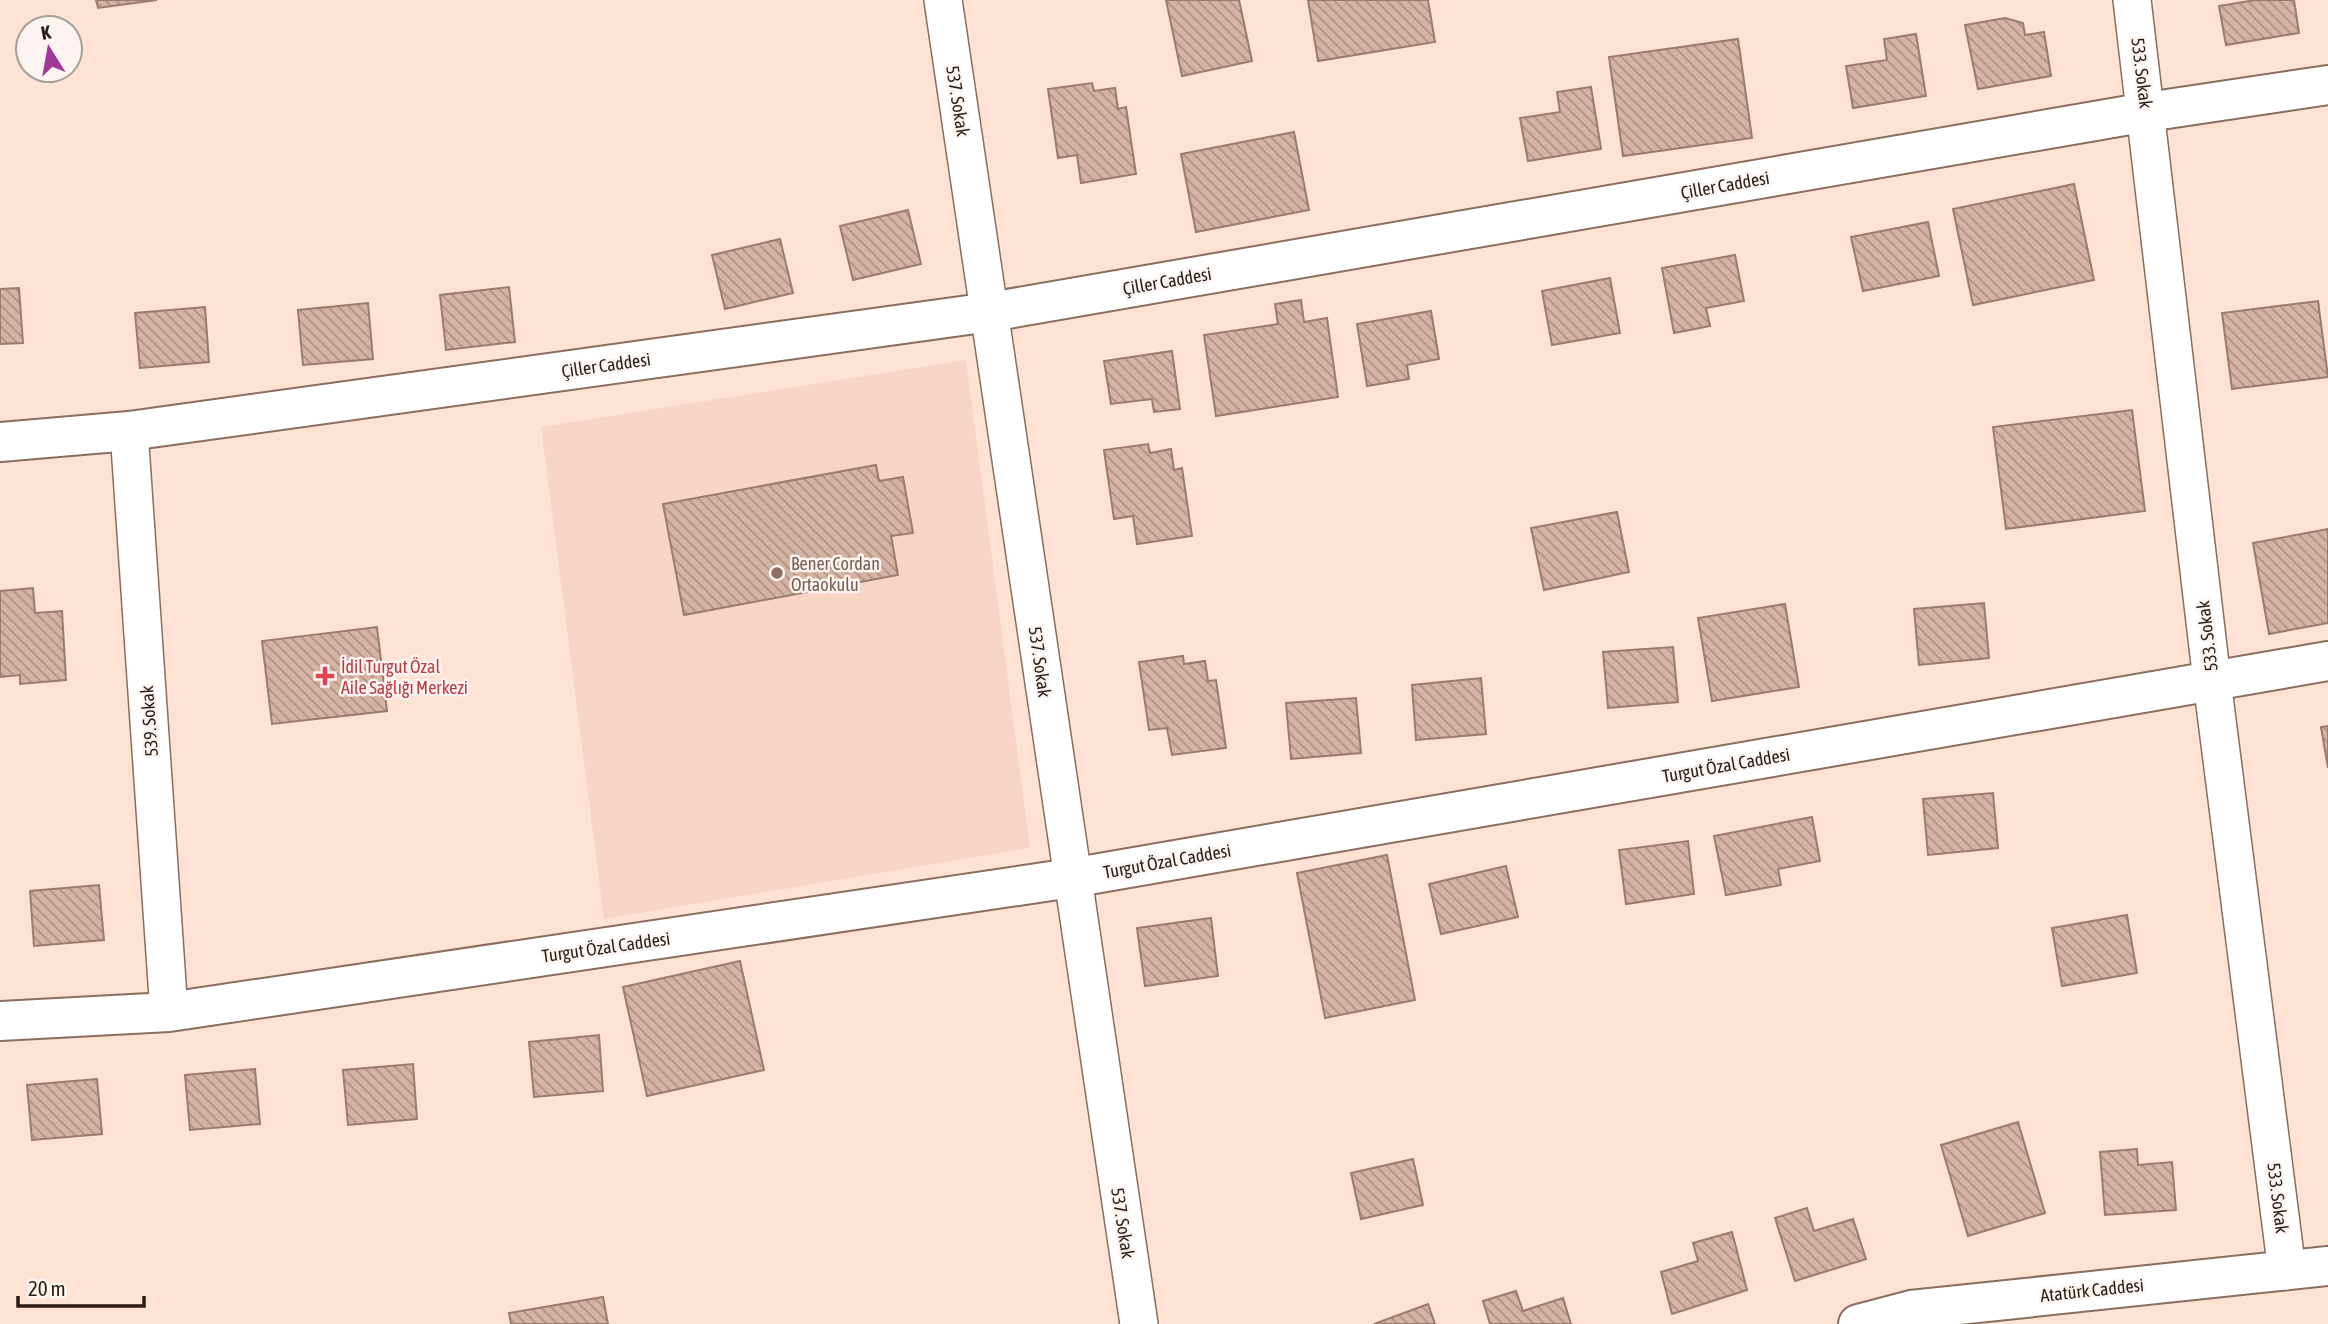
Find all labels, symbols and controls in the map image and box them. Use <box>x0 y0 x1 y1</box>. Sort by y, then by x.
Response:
north arrow <box>14 14 84 84</box>
text: K <box>39 20 53 44</box>
street label: 533. Sokak <box>2127 36 2157 110</box>
street label: 537. Sokak <box>942 64 974 138</box>
street label: Çiller Caddesi <box>1679 167 1771 203</box>
street label: Çiller Caddesi <box>1121 263 1213 299</box>
street label: Çiller Caddesi <box>560 348 652 382</box>
place label: Bener Cordan Ortaokulu <box>791 553 880 595</box>
marker: Bener Cordan Ortaokulu <box>769 565 785 581</box>
street label: 533. Sokak <box>2192 599 2222 673</box>
street label: 537. Sokak <box>1025 625 1055 699</box>
place label: İdil Turgut Özal Aile Sağlığı Merkezi <box>341 656 468 698</box>
marker: İdil Turgut Özal Aile Sağlığı Merkezi <box>315 666 335 686</box>
street label: 539. Sokak <box>136 685 162 757</box>
street label: Turgut Özal Caddesi <box>1660 743 1792 787</box>
street label: Turgut Özal Caddesi <box>1101 839 1233 883</box>
street label: Turgut Özal Caddesi <box>540 928 672 966</box>
street label: 533. Sokak <box>2263 1161 2293 1235</box>
street label: 537. Sokak <box>1107 1186 1139 1260</box>
scale bar <box>18 1264 144 1308</box>
street label: Atatürk Caddesi <box>2039 1274 2145 1306</box>
text: 20 m <box>28 1276 66 1300</box>

